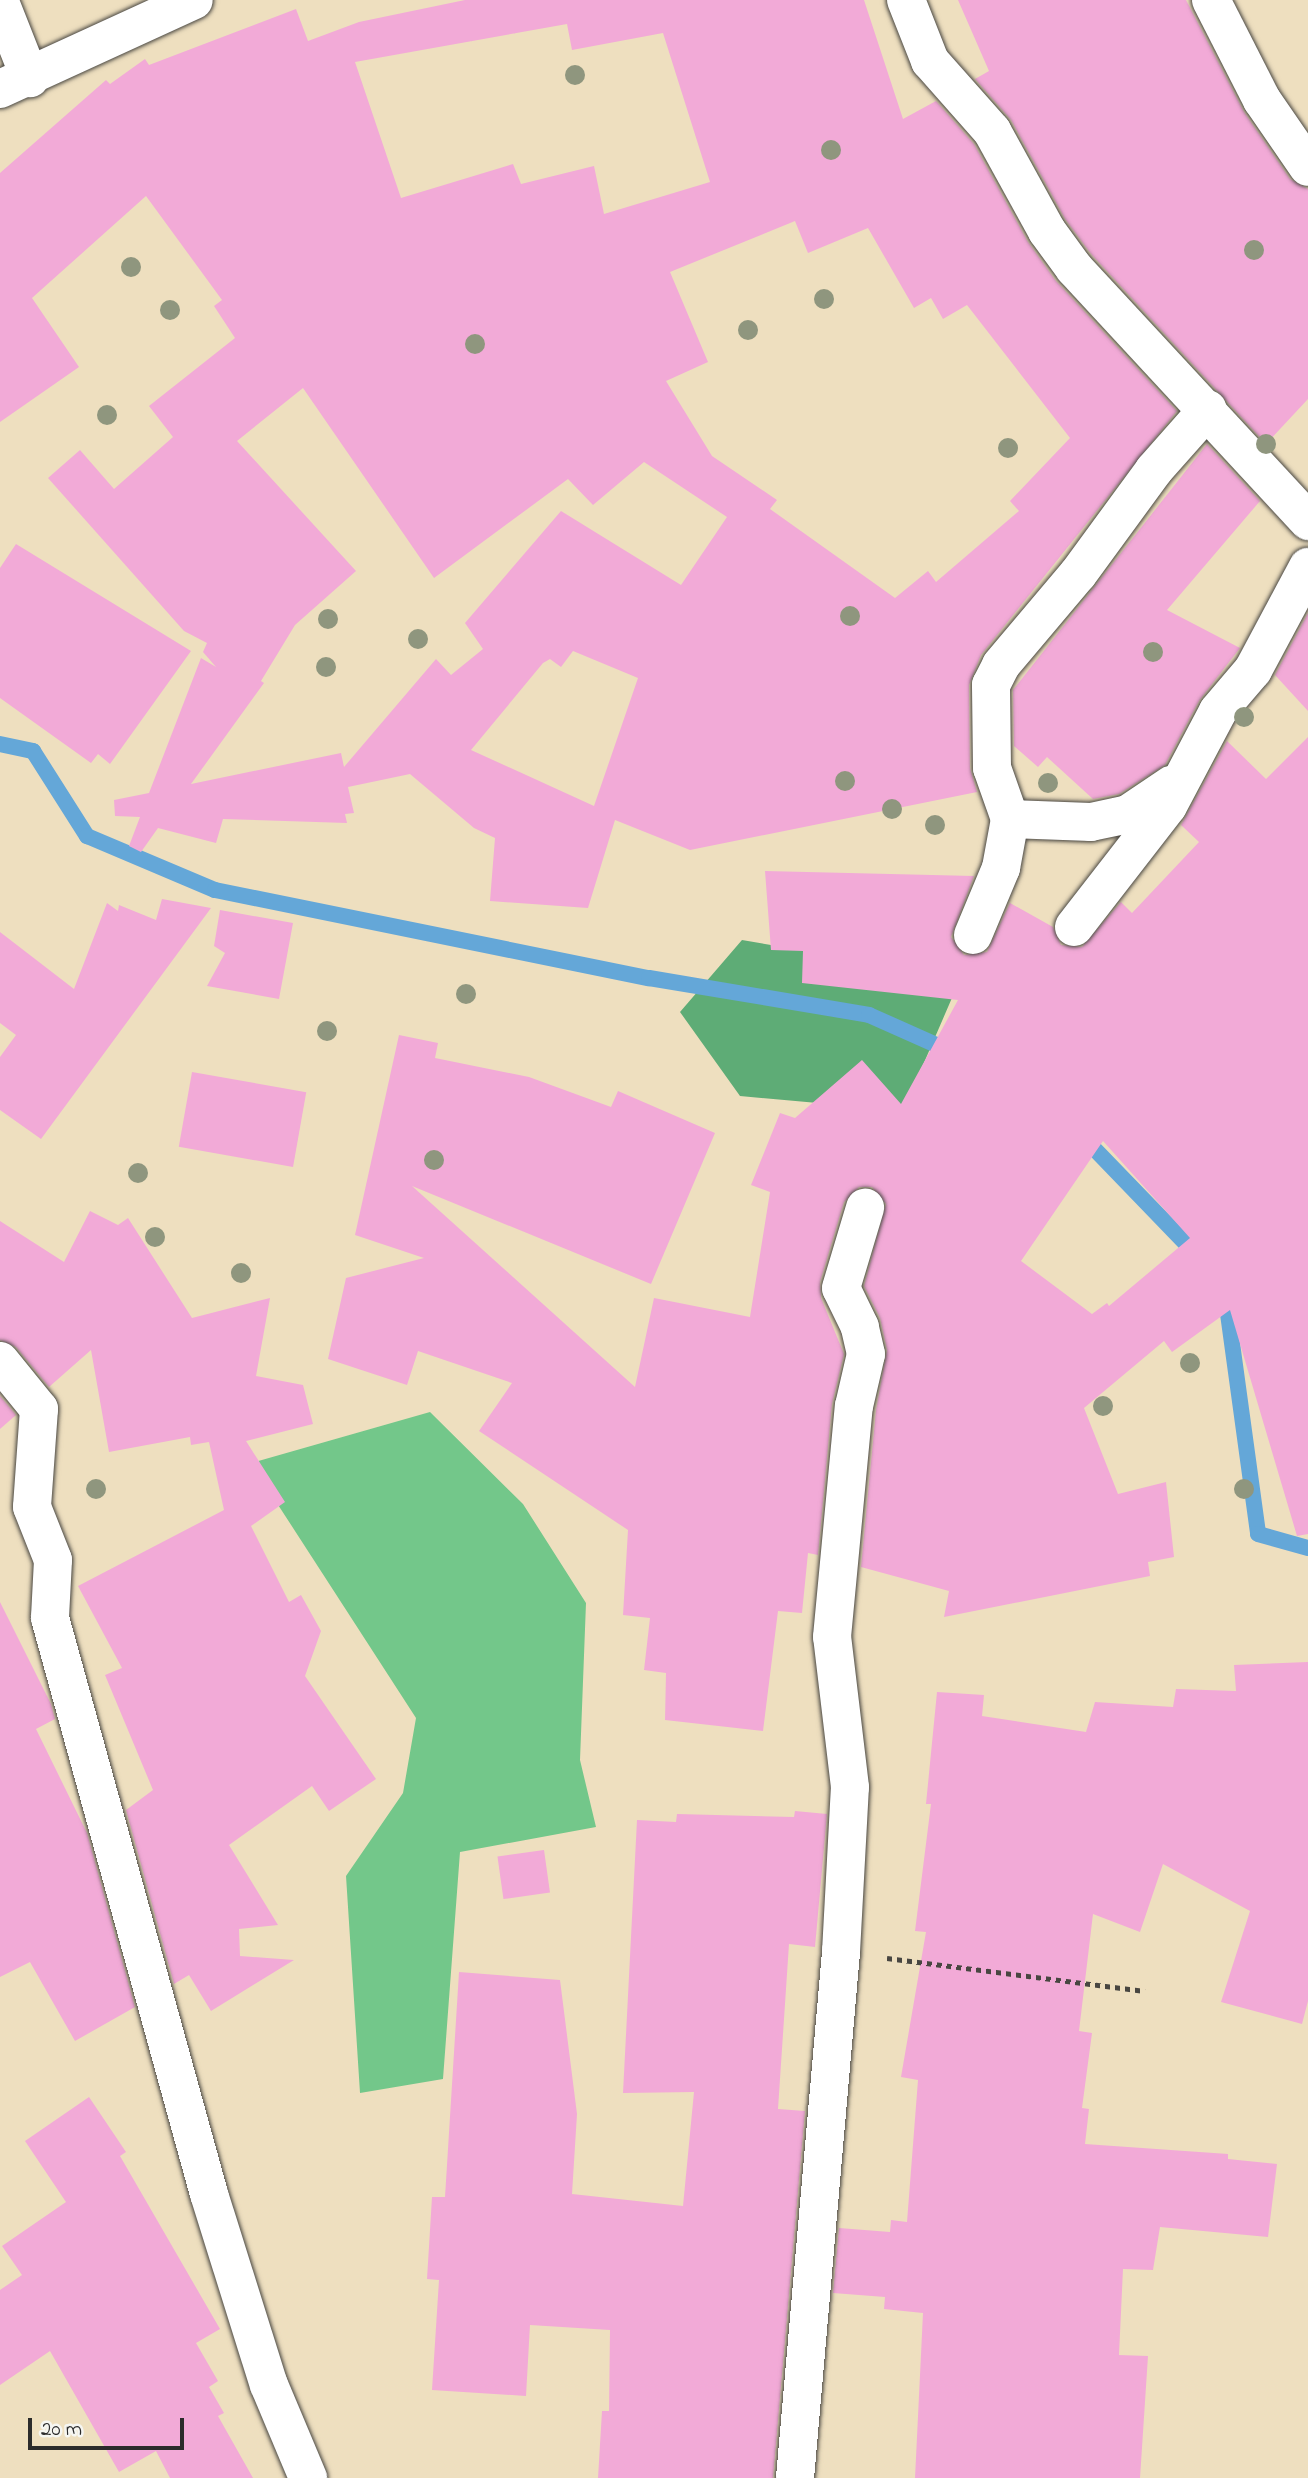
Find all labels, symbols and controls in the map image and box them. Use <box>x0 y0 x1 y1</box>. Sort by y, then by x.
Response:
scale bar <box>32 2404 187 2448</box>
text: 20 m <box>41 2415 82 2445</box>

